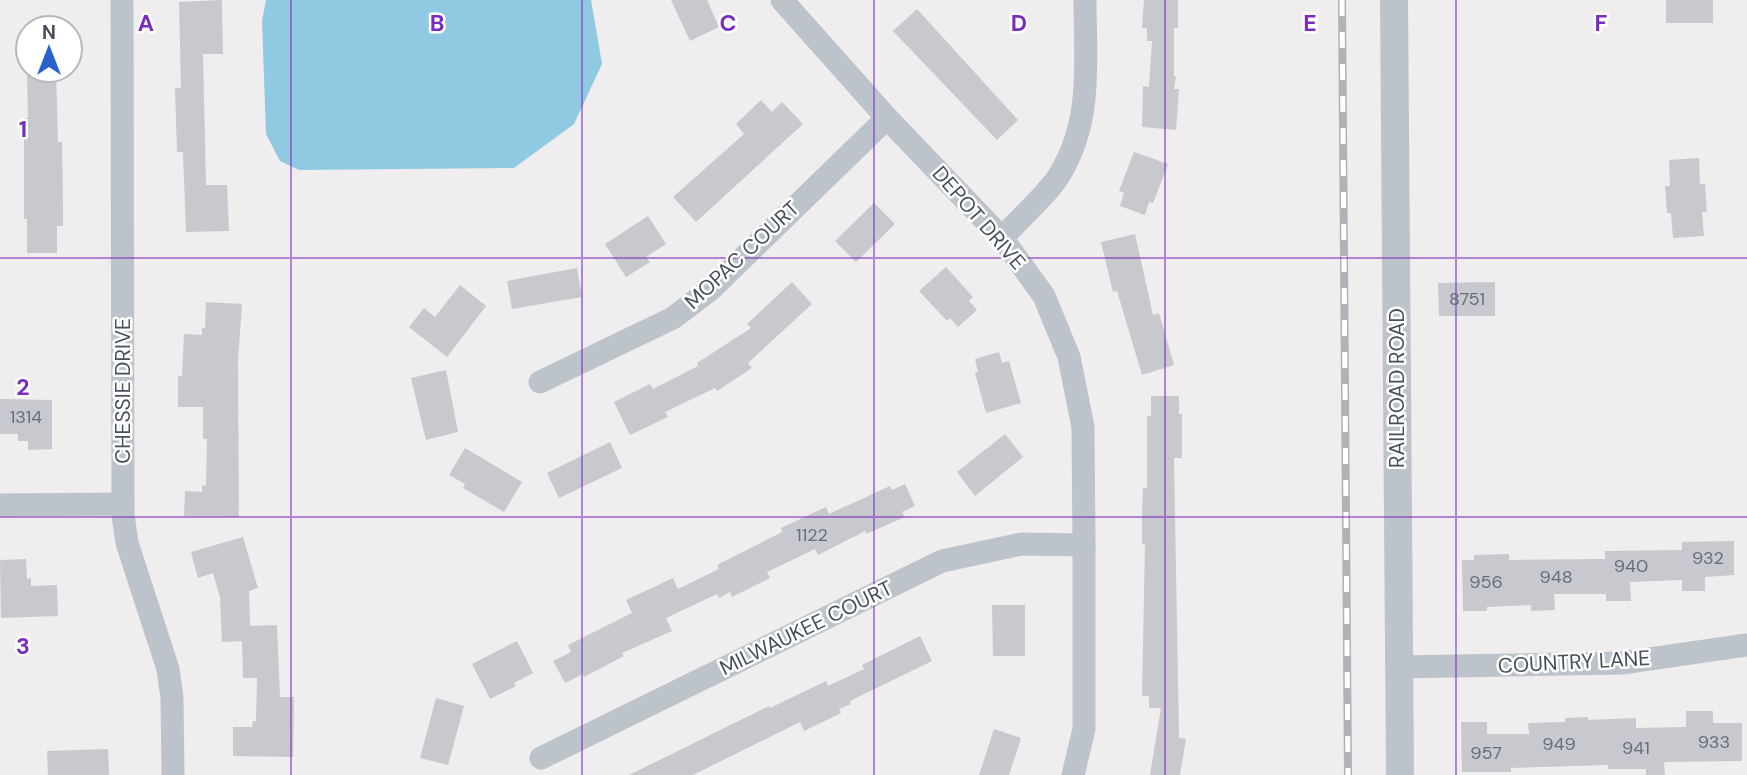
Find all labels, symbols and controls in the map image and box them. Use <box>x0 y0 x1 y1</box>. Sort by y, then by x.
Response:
text: A <box>138 8 154 38</box>
text: B <box>430 8 444 38</box>
text: C <box>720 8 736 38</box>
text: D <box>1011 8 1027 38</box>
text: E <box>1303 8 1317 38</box>
text: F <box>1595 8 1608 38</box>
north arrow <box>14 14 84 84</box>
text: N <box>42 20 56 45</box>
text: 1 <box>19 114 27 144</box>
street label: DEPOT DRIVE <box>926 160 1032 276</box>
street label: MOPAC COURT <box>679 194 806 315</box>
house number: 8751 <box>1449 287 1485 311</box>
street label: RAILROAD ROAD <box>1383 308 1411 468</box>
street label: CHESSIE DRIVE <box>109 318 137 464</box>
text: 2 <box>16 372 30 402</box>
house number: 1314 <box>10 405 42 429</box>
house number: 1122 <box>796 523 828 547</box>
house number: 932 <box>1692 546 1724 570</box>
house number: 940 <box>1614 554 1648 578</box>
house number: 948 <box>1539 565 1573 589</box>
house number: 956 <box>1469 570 1503 594</box>
street label: MILWAUKEE COURT <box>715 574 897 682</box>
text: 3 <box>16 631 30 661</box>
street label: COUNTRY LANE <box>1497 644 1651 680</box>
house number: 933 <box>1698 730 1730 754</box>
house number: 949 <box>1542 732 1576 756</box>
house number: 941 <box>1622 736 1650 760</box>
house number: 957 <box>1470 741 1502 765</box>

